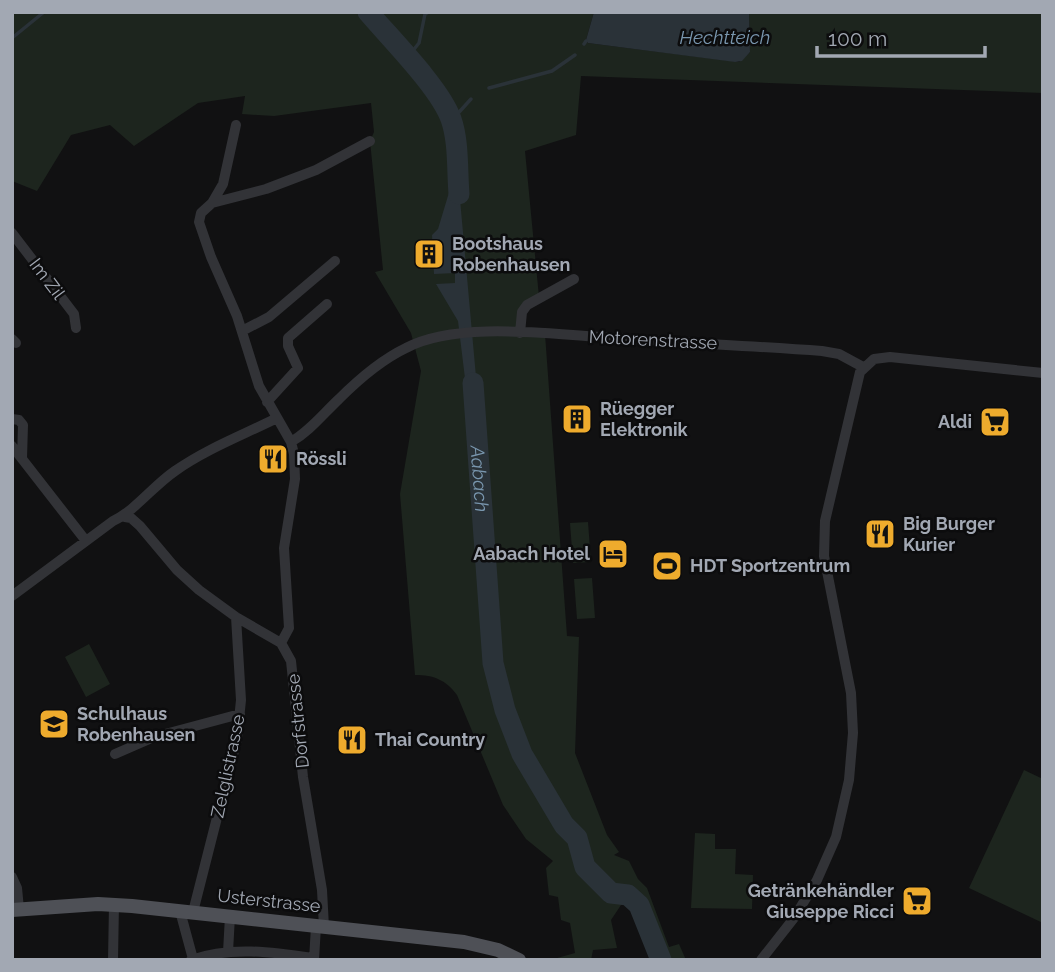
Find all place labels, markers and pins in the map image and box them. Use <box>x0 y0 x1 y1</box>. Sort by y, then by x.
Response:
place label: Bootshaus Robenhausen <box>452 233 571 275</box>
building icon: Bootshaus Robenhausen <box>412 237 446 271</box>
place label: Rüegger Elektronik <box>600 398 688 440</box>
building icon: Rüegger Elektronik <box>560 402 594 436</box>
supermarket icon: Aldi <box>978 405 1012 439</box>
place label: Aldi <box>938 411 972 432</box>
restaurant icon: Rössli <box>256 442 290 476</box>
place label: Rössli <box>296 448 347 469</box>
place label: Big Burger Kurier <box>903 513 995 555</box>
restaurant icon: Big Burger Kurier <box>863 517 897 551</box>
hotel icon: Aabach Hotel <box>596 537 630 571</box>
place label: Aabach Hotel <box>473 543 590 564</box>
sports icon: HDT Sportzentrum <box>650 549 684 583</box>
place label: HDT Sportzentrum <box>690 555 850 576</box>
place label: Schulhaus Robenhausen <box>77 703 196 745</box>
school or university icon: Schulhaus Robenhausen <box>37 707 71 741</box>
restaurant icon: Thai Country <box>335 723 369 757</box>
place label: Thai Country <box>375 729 485 750</box>
place label: Getränkehändler Giuseppe Ricci <box>748 880 894 922</box>
supermarket icon: Getränkehändler Giuseppe Ricci <box>900 884 934 918</box>

